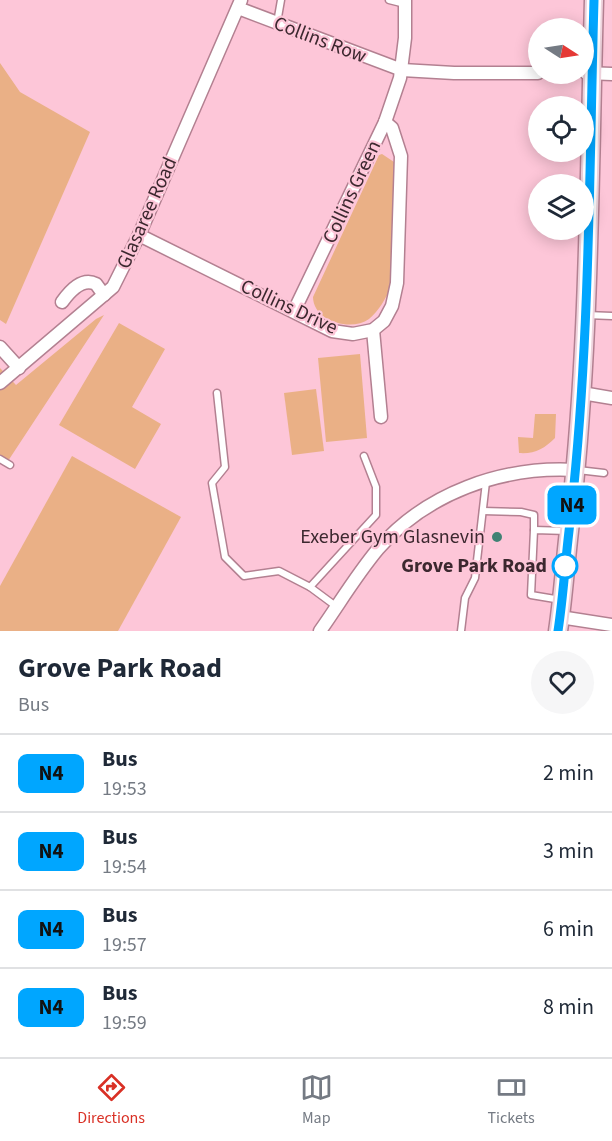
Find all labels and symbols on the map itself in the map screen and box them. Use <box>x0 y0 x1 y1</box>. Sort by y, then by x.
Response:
street label: Collins Row <box>270 10 370 70</box>
north arrow <box>528 18 594 84</box>
street label: Collins Green <box>316 136 388 248</box>
street label: Glasaree Road <box>110 153 184 273</box>
street label: Collins Drive <box>236 272 342 342</box>
line badge: N4 <box>545 486 599 524</box>
place label: Exeber Gym Glasnevin <box>300 523 485 551</box>
marker: Exeber Gym Glasnevin <box>490 530 504 544</box>
place label: Grove Park Road <box>401 552 547 580</box>
marker: Grove Park Road <box>552 553 578 579</box>

